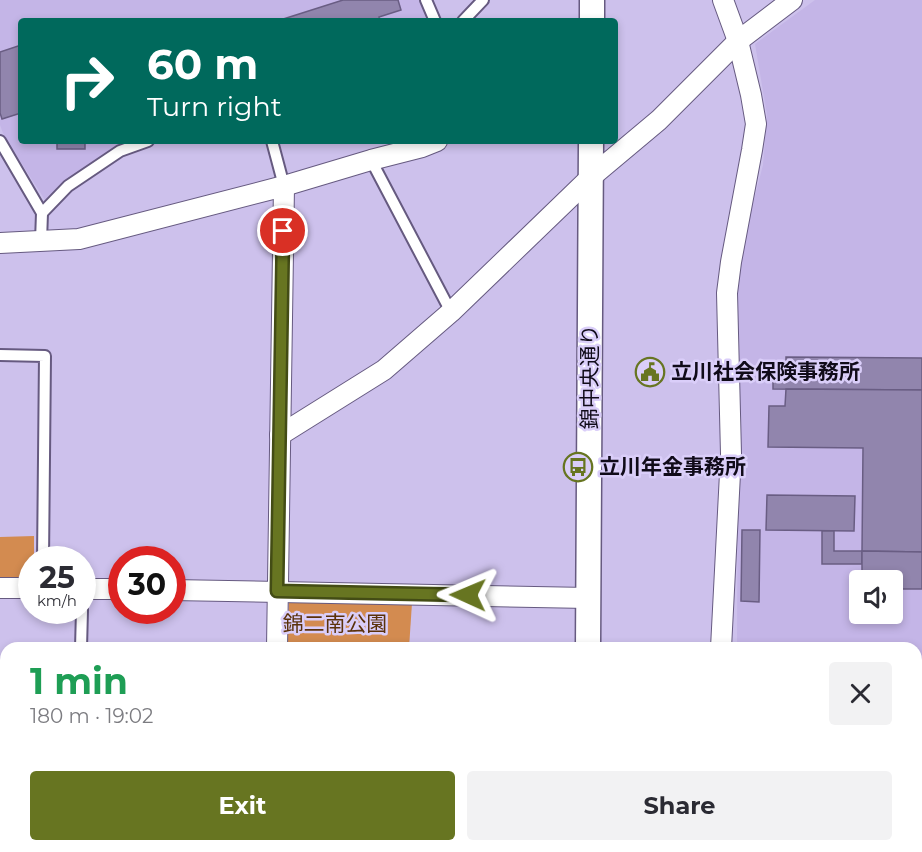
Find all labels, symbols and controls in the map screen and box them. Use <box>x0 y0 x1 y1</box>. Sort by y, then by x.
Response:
text: 60 m <box>147 38 258 90</box>
icon: right <box>48 42 126 120</box>
text: Turn right <box>147 90 282 123</box>
pin <box>257 205 308 256</box>
icon: arrive <box>266 214 299 247</box>
street label: 錦中央通り <box>577 325 602 430</box>
public building icon: 立川社会保険事務所 <box>634 356 666 388</box>
place label: 立川社会保険事務所 <box>671 359 860 384</box>
bus stop icon: 立川年金事務所 <box>562 451 594 483</box>
place label: 立川年金事務所 <box>599 454 746 479</box>
speed limit sign: 30 <box>108 546 186 624</box>
text: 25 <box>39 559 75 596</box>
position arrow <box>436 563 500 627</box>
map controls <box>849 570 903 624</box>
button: sound <box>849 570 903 624</box>
text: km/h <box>37 591 77 610</box>
park label: 錦二南公園 <box>283 611 388 636</box>
text: 1 min <box>30 659 128 703</box>
button: close <box>829 662 892 725</box>
text: 180 m · 19:02 <box>30 704 153 728</box>
button: Exit <box>30 771 455 840</box>
button: Share <box>467 771 892 840</box>

